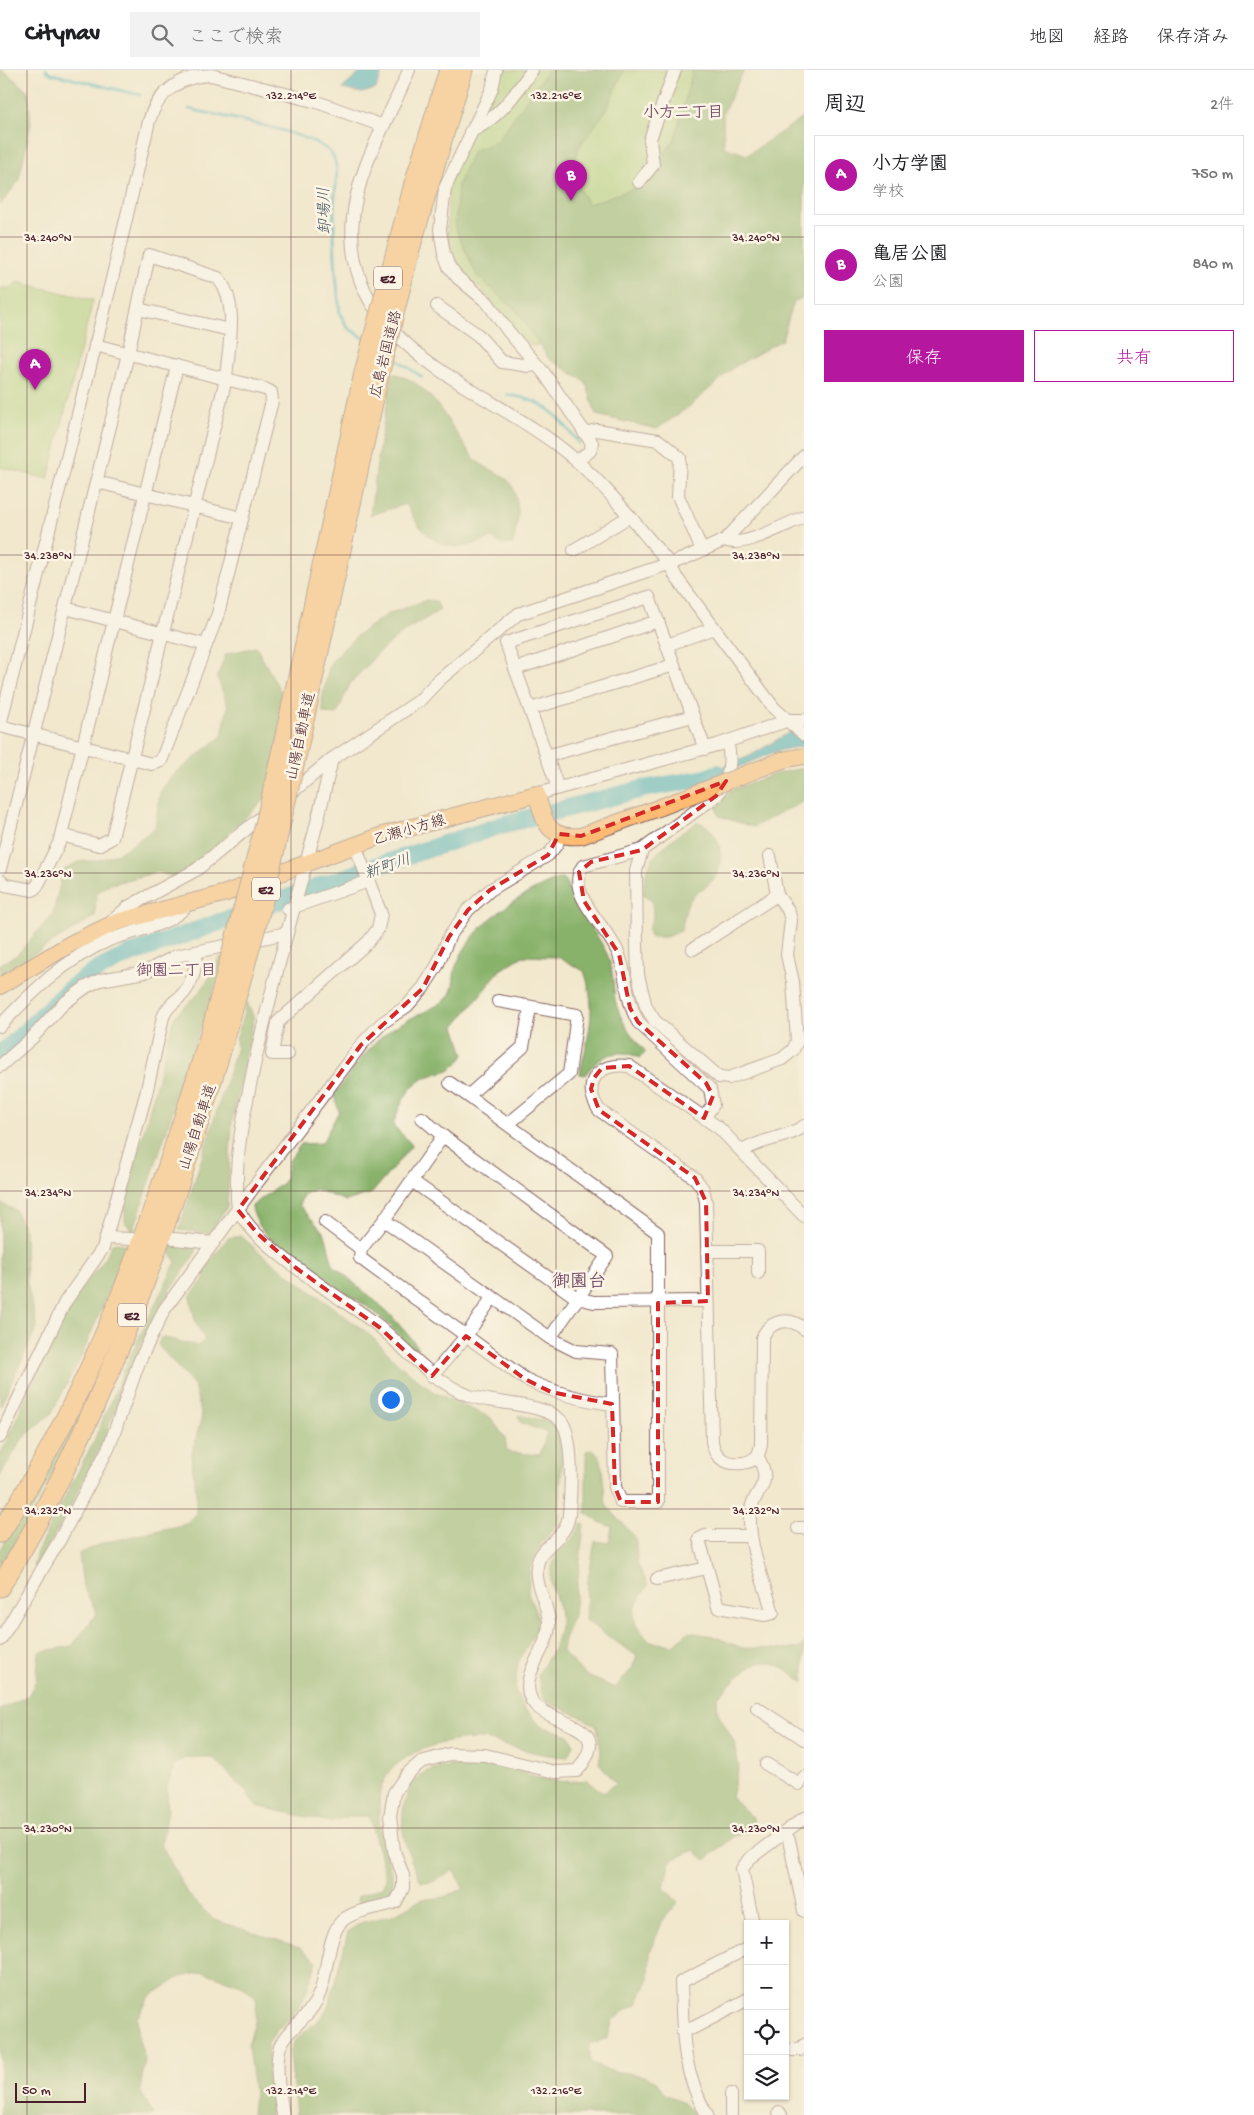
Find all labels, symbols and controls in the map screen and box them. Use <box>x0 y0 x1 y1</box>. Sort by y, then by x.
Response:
search box <box>130 12 480 57</box>
text: Citynav <box>25 20 100 49</box>
icon: search <box>148 21 176 49</box>
text: ここで検索 <box>188 27 283 50</box>
text: 地図 <box>1029 28 1065 49</box>
text: 経路 <box>1093 28 1129 49</box>
text: 保存済み <box>1157 28 1229 49</box>
text: 132.214°E <box>265 90 317 104</box>
text: 132.216°E <box>530 90 582 104</box>
text: 周辺 <box>824 94 866 119</box>
text: 2件 <box>1210 97 1234 116</box>
district label: 小方二丁目 <box>643 104 723 124</box>
text: 小方学園 <box>872 154 948 177</box>
pin: B <box>555 160 587 201</box>
text: A <box>836 166 846 185</box>
text: 750 m <box>1192 166 1233 185</box>
text: 学校 <box>872 184 904 203</box>
water label: 卸場川 <box>315 187 337 235</box>
text: 34.240°N <box>23 232 72 246</box>
text: 34.240°N <box>731 232 780 246</box>
text: 亀居公園 <box>872 244 948 267</box>
text: B <box>837 256 845 275</box>
text: 840 m <box>1192 256 1233 275</box>
road number: E2 <box>374 267 402 290</box>
text: 公園 <box>872 274 904 293</box>
street label: 広島岩国道路 <box>366 308 407 400</box>
button: 保存 <box>824 330 1024 382</box>
button: 共有 <box>1034 330 1234 382</box>
pin: A <box>19 349 51 390</box>
text: 34.238°N <box>23 550 72 564</box>
text: 34.238°N <box>731 550 780 564</box>
street label: 山陽自動車道 <box>283 690 320 782</box>
street label: 乙瀬小方線 <box>371 811 448 850</box>
water label: 新町川 <box>362 851 414 885</box>
text: 34.236°N <box>23 868 72 882</box>
text: 34.236°N <box>731 868 780 882</box>
road number: E2 <box>252 878 280 901</box>
district label: 御園二丁目 <box>136 962 216 982</box>
street label: 山陽自動車道 <box>175 1082 221 1173</box>
text: 34.234°N <box>24 1187 72 1201</box>
text: 34.234°N <box>732 1187 780 1201</box>
district label: 御園台 <box>552 1271 606 1293</box>
road number: E2 <box>118 1304 146 1326</box>
your location <box>378 1387 404 1413</box>
text: 34.232°N <box>24 1505 72 1519</box>
text: 34.232°N <box>732 1505 780 1519</box>
text: 34.230°N <box>23 1823 72 1837</box>
text: 34.230°N <box>731 1823 780 1837</box>
map controls <box>744 1920 789 2100</box>
button: + <box>744 1920 789 1965</box>
button: − <box>744 1965 789 2010</box>
button: locate <box>744 2010 789 2055</box>
button: layers <box>744 2055 789 2100</box>
scale bar <box>15 2080 86 2103</box>
text: 50 m <box>22 2083 51 2100</box>
text: 132.214°E <box>265 2085 317 2099</box>
text: 132.216°E <box>530 2085 582 2099</box>

